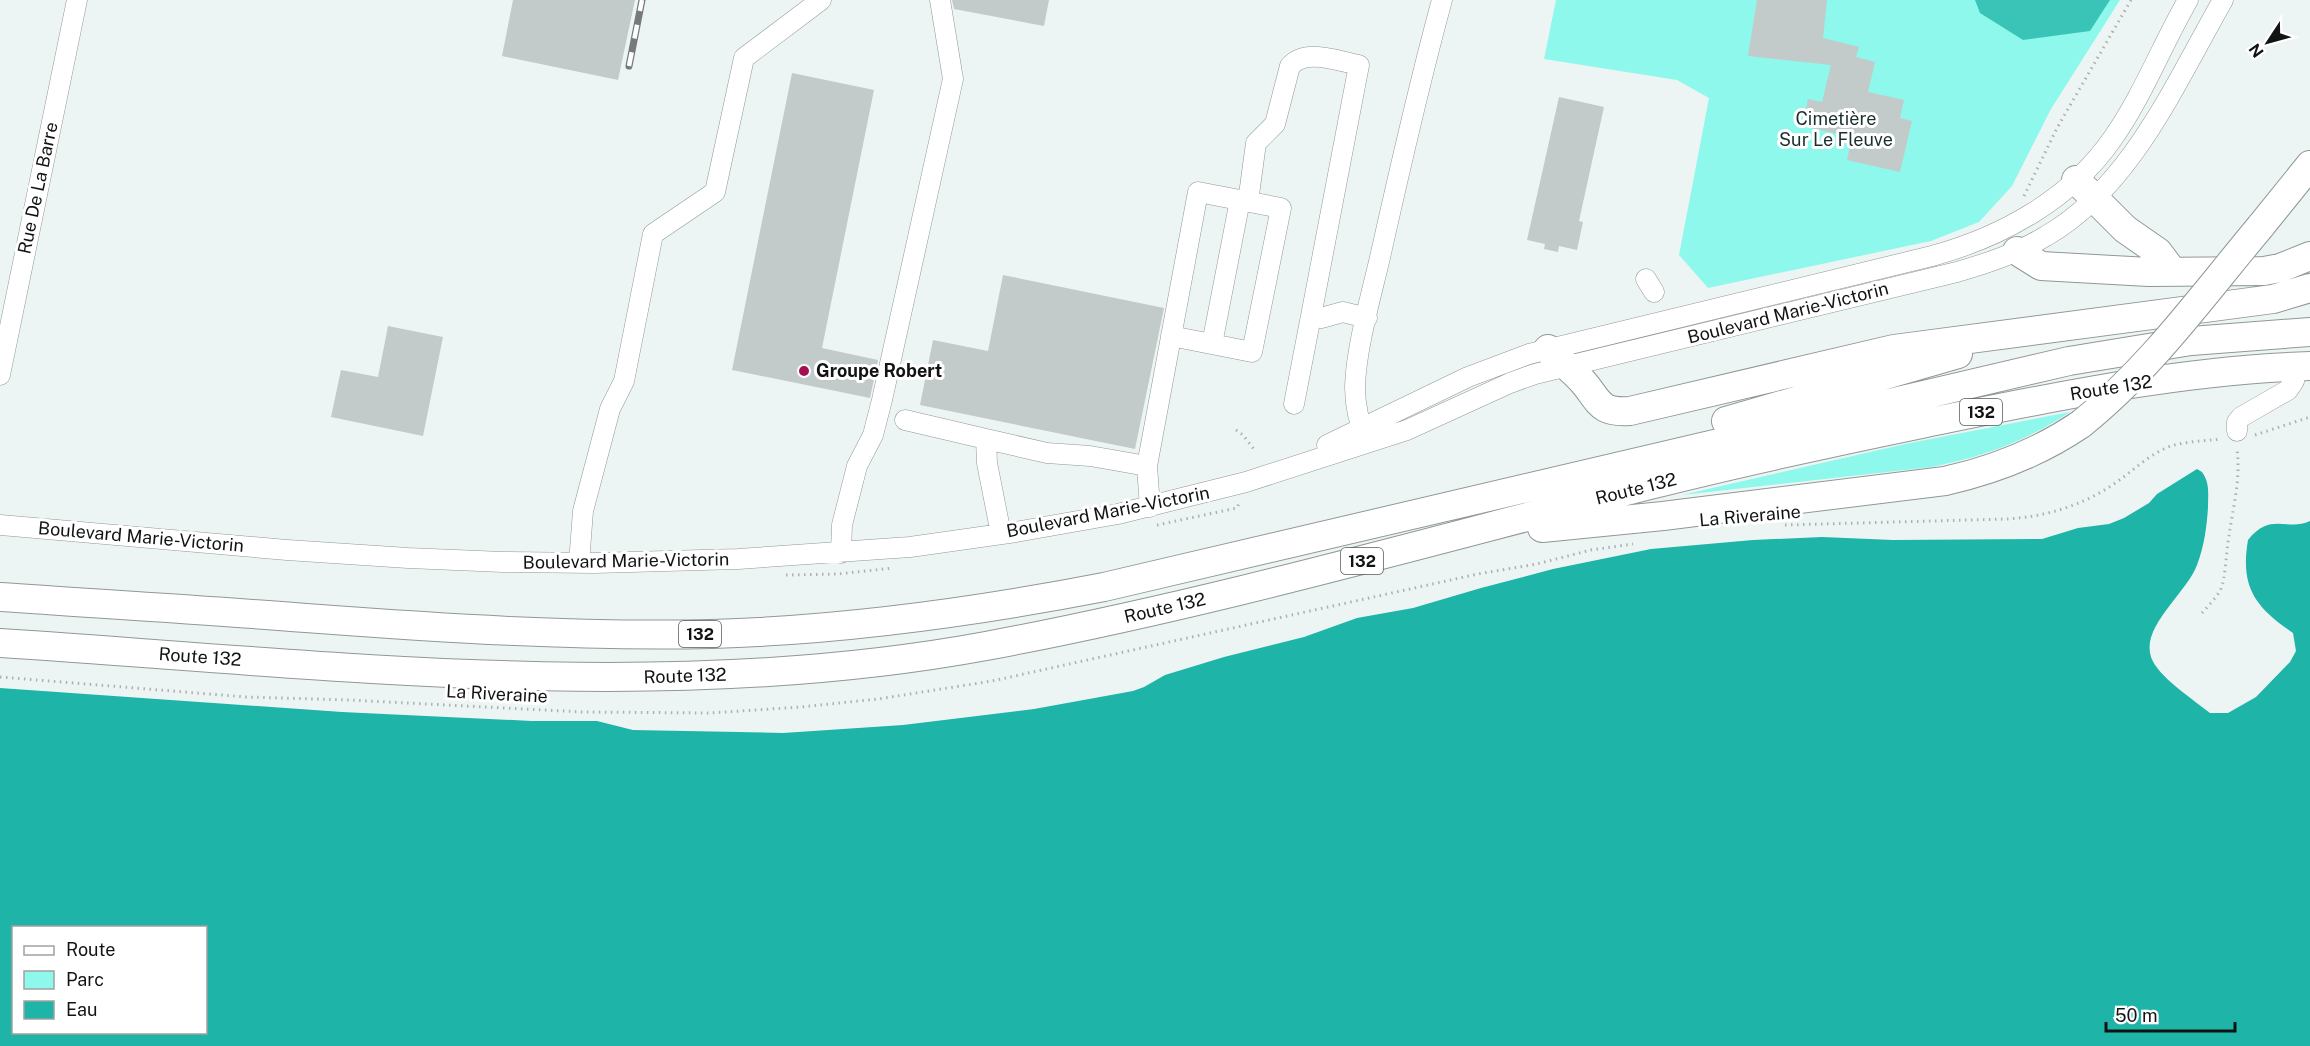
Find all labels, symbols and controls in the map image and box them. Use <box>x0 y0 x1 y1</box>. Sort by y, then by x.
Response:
north arrow <box>2238 12 2298 72</box>
text: N <box>2245 40 2268 61</box>
park label: Cimetière Sur Le Fleuve <box>1779 108 1893 150</box>
street label: Rue De La Barre <box>13 120 62 256</box>
street label: Boulevard Marie-Victorin <box>1685 277 1891 348</box>
place label: Groupe Robert <box>816 360 942 381</box>
marker: Groupe Robert <box>797 364 811 378</box>
street label: Route 132 <box>2068 371 2154 404</box>
road number: 132 <box>1960 399 2002 425</box>
street label: Route 132 <box>1593 468 1679 509</box>
street label: Boulevard Marie-Victorin <box>1004 481 1211 542</box>
street label: La Riveraine <box>1698 501 1802 530</box>
street label: Boulevard Marie-Victorin <box>37 517 245 556</box>
street label: Boulevard Marie-Victorin <box>523 548 729 573</box>
road number: 132 <box>1341 548 1383 574</box>
street label: Route 132 <box>1122 588 1208 627</box>
road number: 132 <box>679 621 721 647</box>
street label: Route 132 <box>158 643 242 670</box>
street label: Route 132 <box>643 664 727 687</box>
street label: La Riveraine <box>446 680 548 707</box>
legend <box>12 926 207 1034</box>
text: Route <box>66 939 115 960</box>
text: Parc <box>66 969 104 990</box>
scale bar <box>2106 995 2235 1033</box>
text: Eau <box>66 999 97 1020</box>
text: 50 m <box>2115 1005 2158 1026</box>

